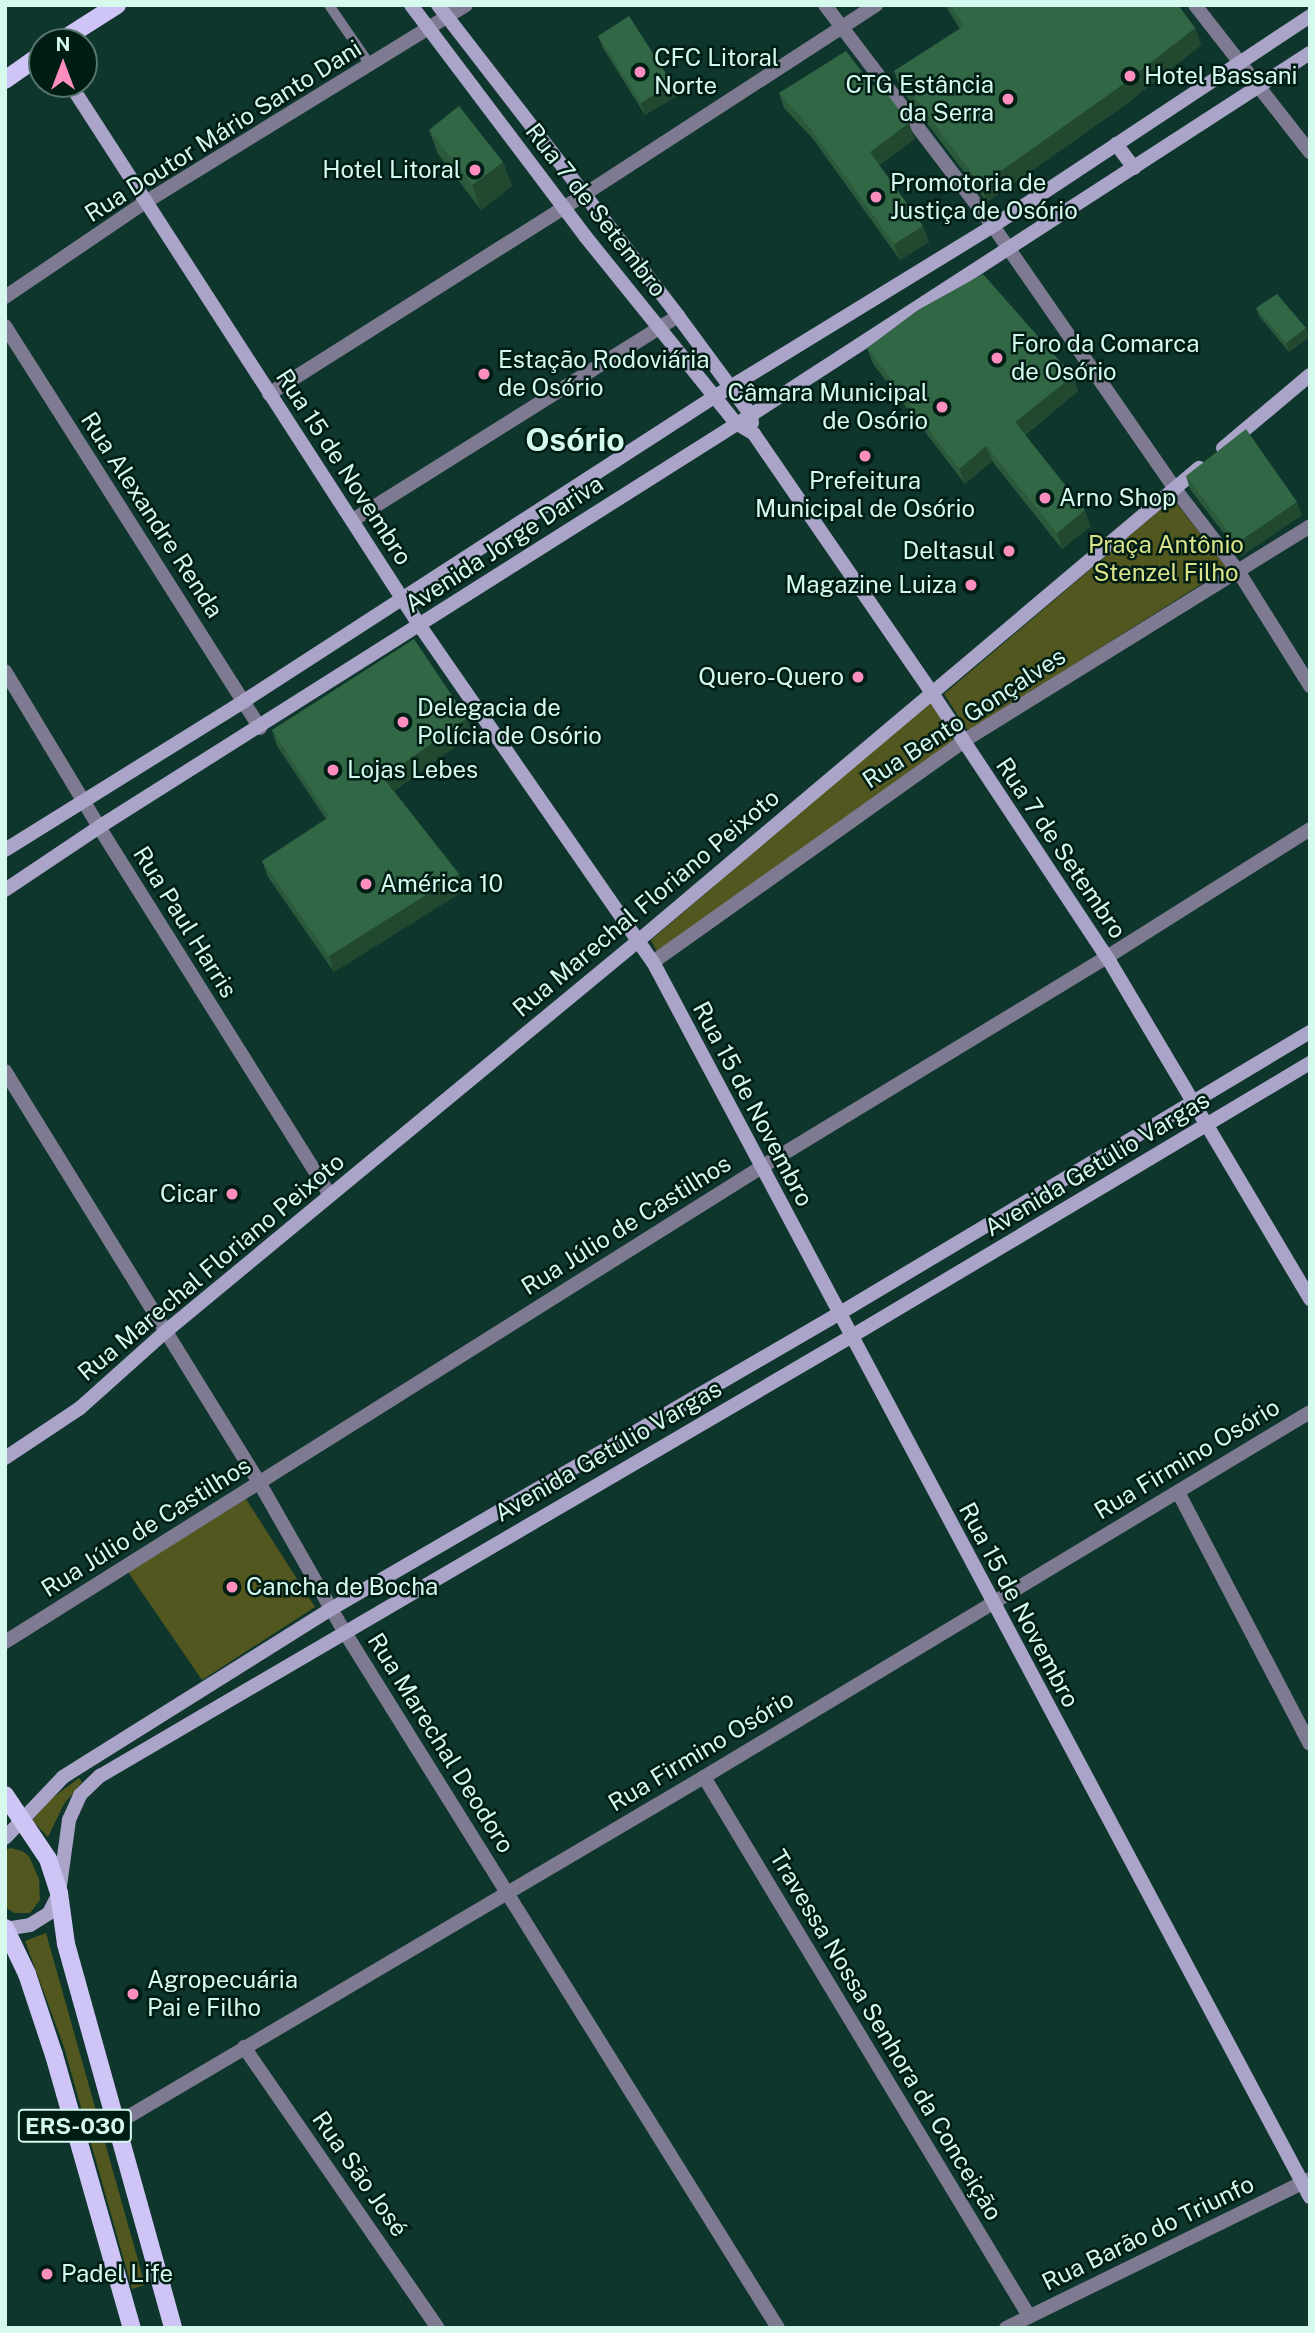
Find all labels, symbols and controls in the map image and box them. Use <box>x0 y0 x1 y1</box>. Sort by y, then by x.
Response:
north arrow <box>28 28 98 98</box>
text: N <box>56 33 70 55</box>
street label: Rua Doutor Mário Santo Dani <box>79 34 367 228</box>
place label: CFC Litoral Norte <box>654 44 779 100</box>
place label: Hotel Bassani <box>1144 62 1298 90</box>
marker: CFC Litoral Norte <box>632 64 648 80</box>
marker: Hotel Bassani <box>1122 68 1138 84</box>
place label: CTG Estância da Serra <box>845 71 994 127</box>
marker: CTG Estância da Serra <box>1000 91 1016 107</box>
street label: Rua 7 de Setembro <box>519 117 673 303</box>
place label: Hotel Litoral <box>322 156 461 184</box>
marker: Hotel Litoral <box>467 162 483 178</box>
place label: Promotoria de Justiça de Osório <box>890 169 1078 225</box>
marker: Promotoria de Justiça de Osório <box>868 189 884 205</box>
place label: Foro da Comarca de Osório <box>1011 330 1200 386</box>
place label: Estação Rodoviária de Osório <box>498 346 710 402</box>
marker: Foro da Comarca de Osório <box>989 350 1005 366</box>
street label: Rua 15 de Novembro <box>270 363 418 571</box>
marker: Estação Rodoviária de Osório <box>476 366 492 382</box>
place label: Câmara Municipal de Osório <box>728 379 928 435</box>
marker: Câmara Municipal de Osório <box>934 399 950 415</box>
street label: Rua Alexandre Renda <box>75 407 229 623</box>
district label: Osório <box>525 421 625 459</box>
marker: Prefeitura Municipal de Osório <box>857 448 873 464</box>
place label: Prefeitura Municipal de Osório <box>755 467 975 523</box>
street label: Avenida Jorge Dariva <box>400 469 608 619</box>
place label: Arno Shop <box>1059 484 1176 512</box>
marker: Arno Shop <box>1037 490 1053 506</box>
park label: Praça Antônio Stenzel Filho <box>1088 531 1244 587</box>
place label: Deltasul <box>902 537 995 565</box>
marker: Deltasul <box>1001 543 1017 559</box>
place label: Magazine Luiza <box>785 571 957 599</box>
marker: Magazine Luiza <box>963 577 979 593</box>
street label: Rua Bento Gonçalves <box>857 642 1071 794</box>
place label: Quero-Quero <box>698 663 844 691</box>
marker: Quero-Quero <box>850 669 866 685</box>
place label: Delegacia de Polícia de Osório <box>417 694 602 750</box>
marker: Delegacia de Polícia de Osório <box>395 714 411 730</box>
street label: Rua 7 de Setembro <box>990 752 1132 944</box>
place label: Lojas Lebes <box>347 756 478 784</box>
marker: Lojas Lebes <box>325 762 341 778</box>
street label: Rua Marechal Floriano Peixoto <box>507 783 785 1023</box>
street label: Rua Paul Harris <box>127 841 243 1003</box>
place label: América 10 <box>380 870 503 898</box>
marker: América 10 <box>358 876 374 892</box>
street label: Rua 15 de Novembro <box>687 996 819 1212</box>
street label: Avenida Getúlio Vargas <box>979 1085 1215 1243</box>
street label: Rua Marechal Floriano Peixoto <box>72 1147 350 1387</box>
street label: Rua Júlio de Castilhos <box>516 1149 736 1301</box>
place label: Cicar <box>160 1180 218 1208</box>
marker: Cicar <box>224 1186 240 1202</box>
street label: Avenida Getúlio Vargas <box>489 1374 727 1528</box>
street label: Rua Firmino Osório <box>1089 1392 1285 1526</box>
street label: Rua Júlio de Castilhos <box>36 1451 256 1603</box>
street label: Rua 15 de Novembro <box>953 1497 1085 1713</box>
place label: Cancha de Bocha <box>246 1573 439 1601</box>
marker: Cancha de Bocha <box>224 1579 240 1595</box>
street label: Rua Marechal Deodoro <box>362 1628 520 1858</box>
street label: Rua Firmino Osório <box>603 1684 799 1818</box>
street label: Travessa Nossa Senhora da Conceição <box>764 1844 1008 2226</box>
place label: Agropecuária Pai e Filho <box>147 1966 298 2022</box>
marker: Agropecuária Pai e Filho <box>125 1986 141 2002</box>
road number: ERS-030 <box>17 2106 133 2146</box>
street label: Rua São José <box>306 2106 414 2242</box>
street label: Rua Barão do Triunfo <box>1037 2169 1259 2297</box>
place label: Padel Life <box>61 2260 173 2288</box>
marker: Padel Life <box>39 2266 55 2282</box>

